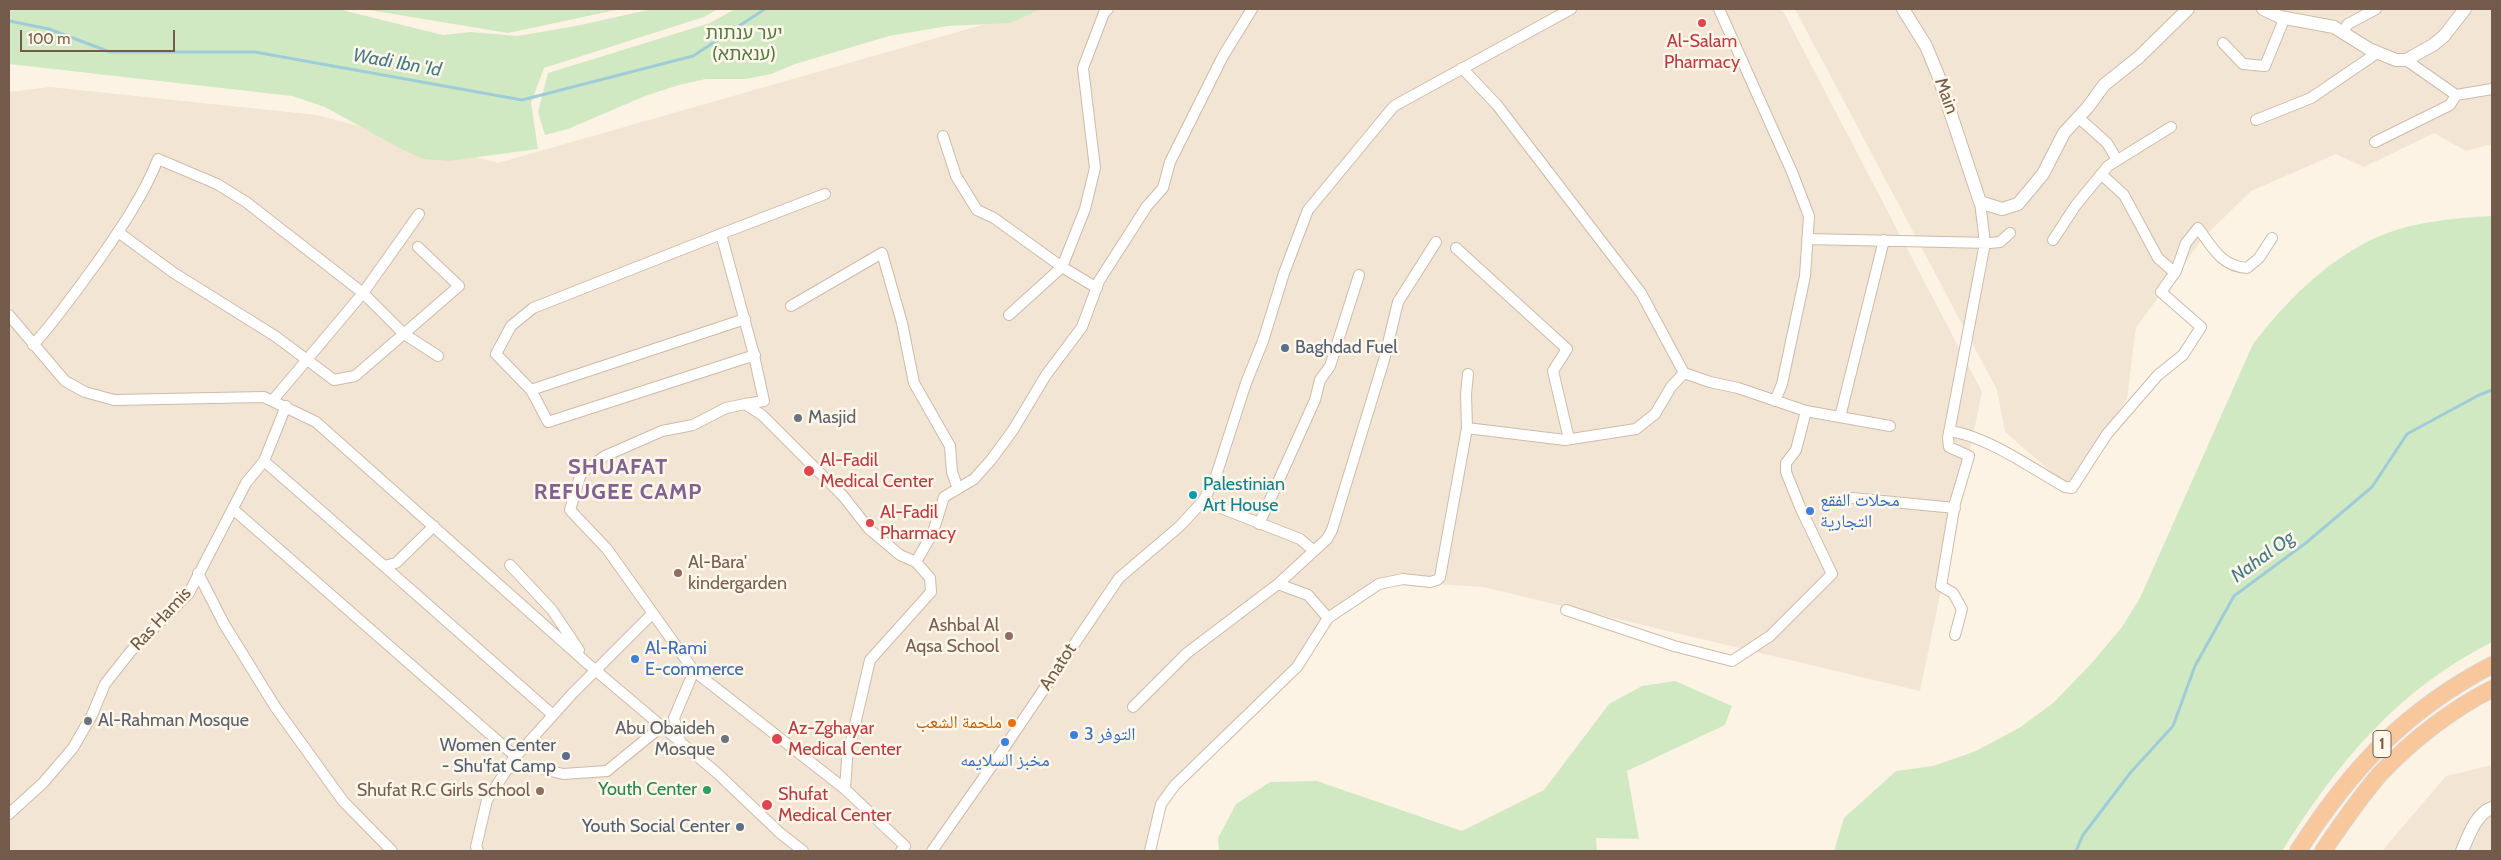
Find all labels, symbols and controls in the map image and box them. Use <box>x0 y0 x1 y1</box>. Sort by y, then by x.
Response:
marker: Al-Salam Pharmacy <box>1696 17 1708 29</box>
scale bar <box>22 20 178 52</box>
park label: יער ענתות (ענאתא) <box>705 23 783 66</box>
text: 100 m <box>28 30 70 48</box>
place label: Al-Salam Pharmacy <box>1664 31 1740 74</box>
water label: Wadi Ibn 'Id <box>351 44 443 82</box>
street label: Main <box>1930 75 1962 117</box>
place label: Baghdad Fuel <box>1295 337 1397 359</box>
marker: Baghdad Fuel <box>1279 342 1291 354</box>
place label: Masjid <box>808 407 856 429</box>
marker: Masjid <box>792 412 804 424</box>
place label: Al-Fadil Medical Center <box>820 450 933 492</box>
district label: SHUAFAT REFUGEE CAMP <box>532 455 704 506</box>
marker: Al-Fadil Medical Center <box>802 464 816 478</box>
place label: Palestinian Art House <box>1203 474 1285 516</box>
marker: Palestinian Art House <box>1187 489 1199 501</box>
place label: محلات الفقع التجارية <box>1820 490 1900 532</box>
place label: Al-Fadil Pharmacy <box>880 502 956 544</box>
marker: محلات الفقع التجارية <box>1804 505 1816 517</box>
marker: Al-Fadil Pharmacy <box>864 517 876 529</box>
water label: Nahal Og <box>2227 526 2299 588</box>
place label: Al-Bara' kindergarden <box>688 552 787 594</box>
marker: Al-Bara' kindergarden <box>672 567 684 579</box>
street label: Ras Hamis <box>126 583 196 655</box>
place label: Ashbal Al Aqsa School <box>905 615 999 658</box>
marker: Ashbal Al Aqsa School <box>1003 630 1015 642</box>
place label: Al-Rami E-commerce <box>645 638 744 681</box>
street label: Anatot <box>1035 640 1081 694</box>
marker: Al-Rami E-commerce <box>629 653 641 665</box>
place label: Al-Rahman Mosque <box>98 710 249 732</box>
place label: ملحمة الشعب <box>916 712 1002 734</box>
marker: Al-Rahman Mosque <box>82 715 94 727</box>
marker: ملحمة الشعب <box>1006 717 1018 729</box>
place label: Abu Obaideh Mosque <box>615 718 715 761</box>
place label: Az-Zghayar Medical Center <box>788 718 901 761</box>
place label: التوفر 3 <box>1084 724 1136 746</box>
marker: التوفر 3 <box>1068 729 1080 741</box>
road number: 1 <box>2373 731 2391 758</box>
marker: Az-Zghayar Medical Center <box>770 732 784 746</box>
marker: Abu Obaideh Mosque <box>719 733 731 745</box>
place label: Women Center - Shu'fat Camp <box>440 735 556 778</box>
marker: مخبز السلايمه <box>999 736 1011 748</box>
marker: Women Center - Shu'fat Camp <box>560 750 572 762</box>
place label: مخبز السلايمه <box>960 750 1050 772</box>
place label: Youth Center <box>598 779 697 801</box>
place label: Shufat R.C Girls School <box>357 780 530 802</box>
marker: Youth Center <box>701 784 713 796</box>
place label: Shufat Medical Center <box>778 784 891 826</box>
marker: Shufat R.C Girls School <box>534 785 546 797</box>
marker: Shufat Medical Center <box>760 798 774 812</box>
place label: Youth Social Center <box>582 816 730 838</box>
marker: Youth Social Center <box>734 821 746 833</box>

